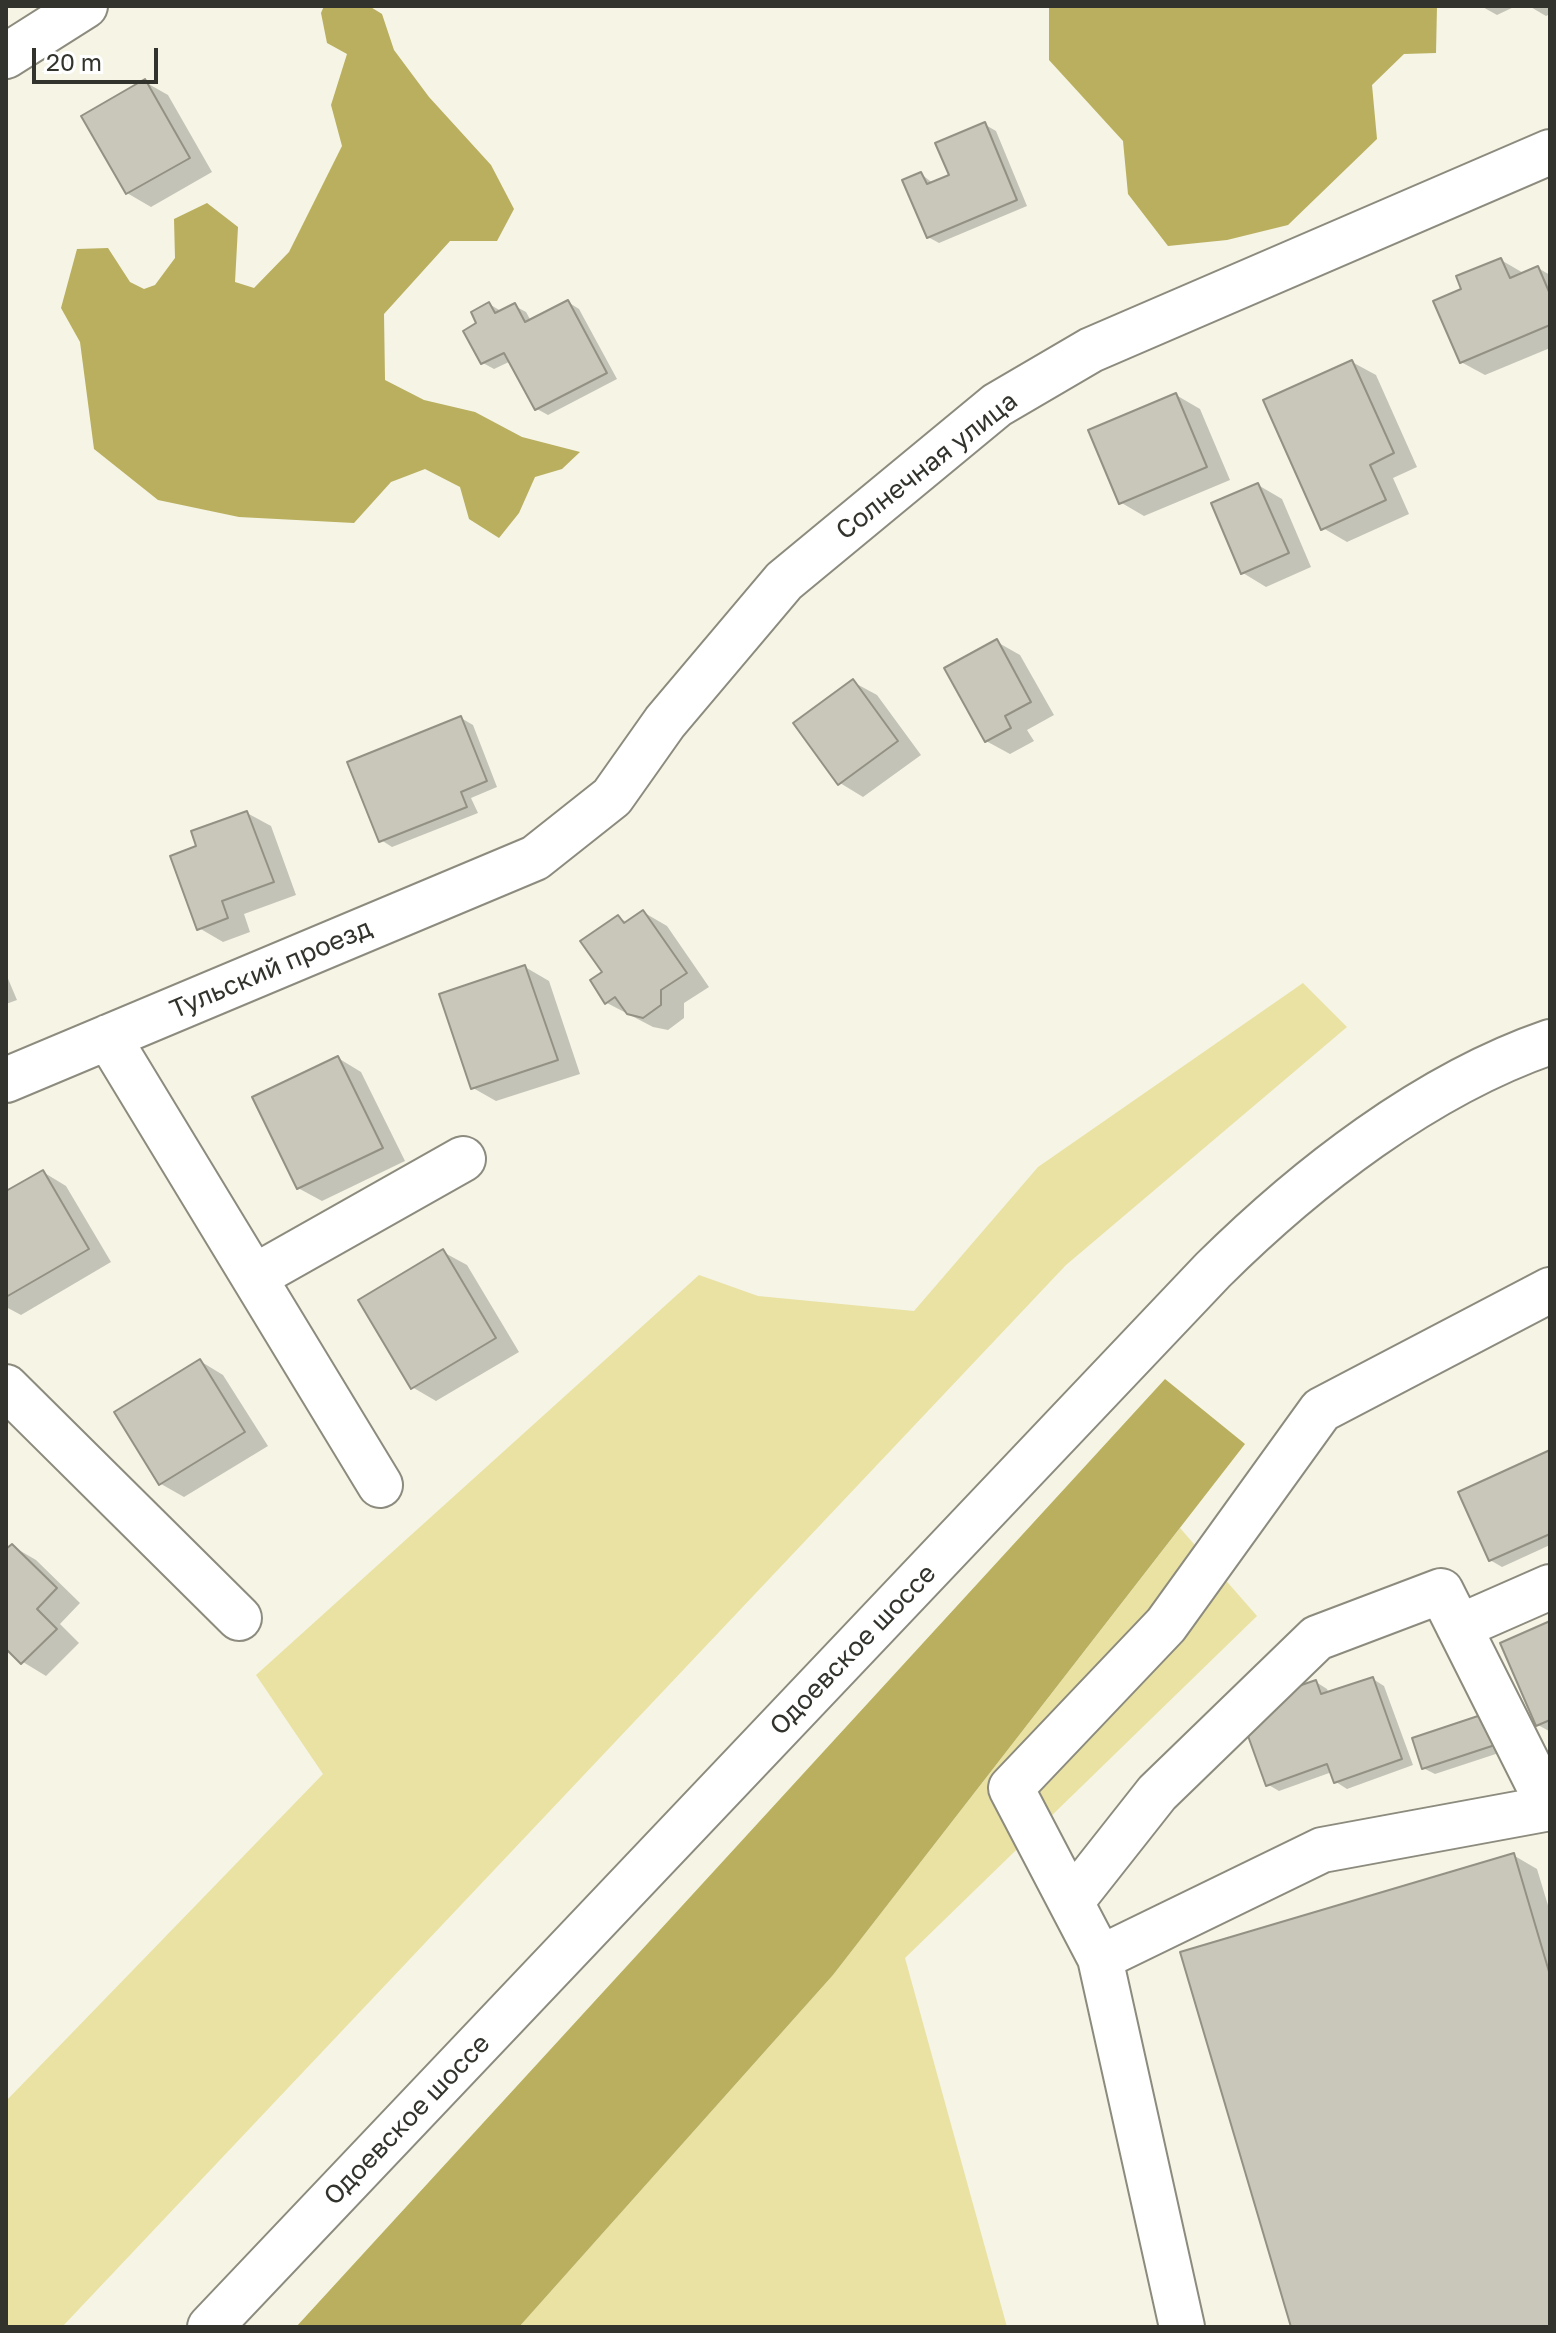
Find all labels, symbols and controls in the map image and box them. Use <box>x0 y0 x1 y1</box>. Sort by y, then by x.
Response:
scale bar <box>36 32 162 82</box>
text: 20 m <box>46 47 102 76</box>
street label: Солнечная улица <box>830 385 1024 547</box>
street label: Тульский проезд <box>165 912 377 1026</box>
street label: Одоевское шоссе <box>763 1558 943 1742</box>
street label: Одоевское шоссе <box>317 2028 497 2212</box>

